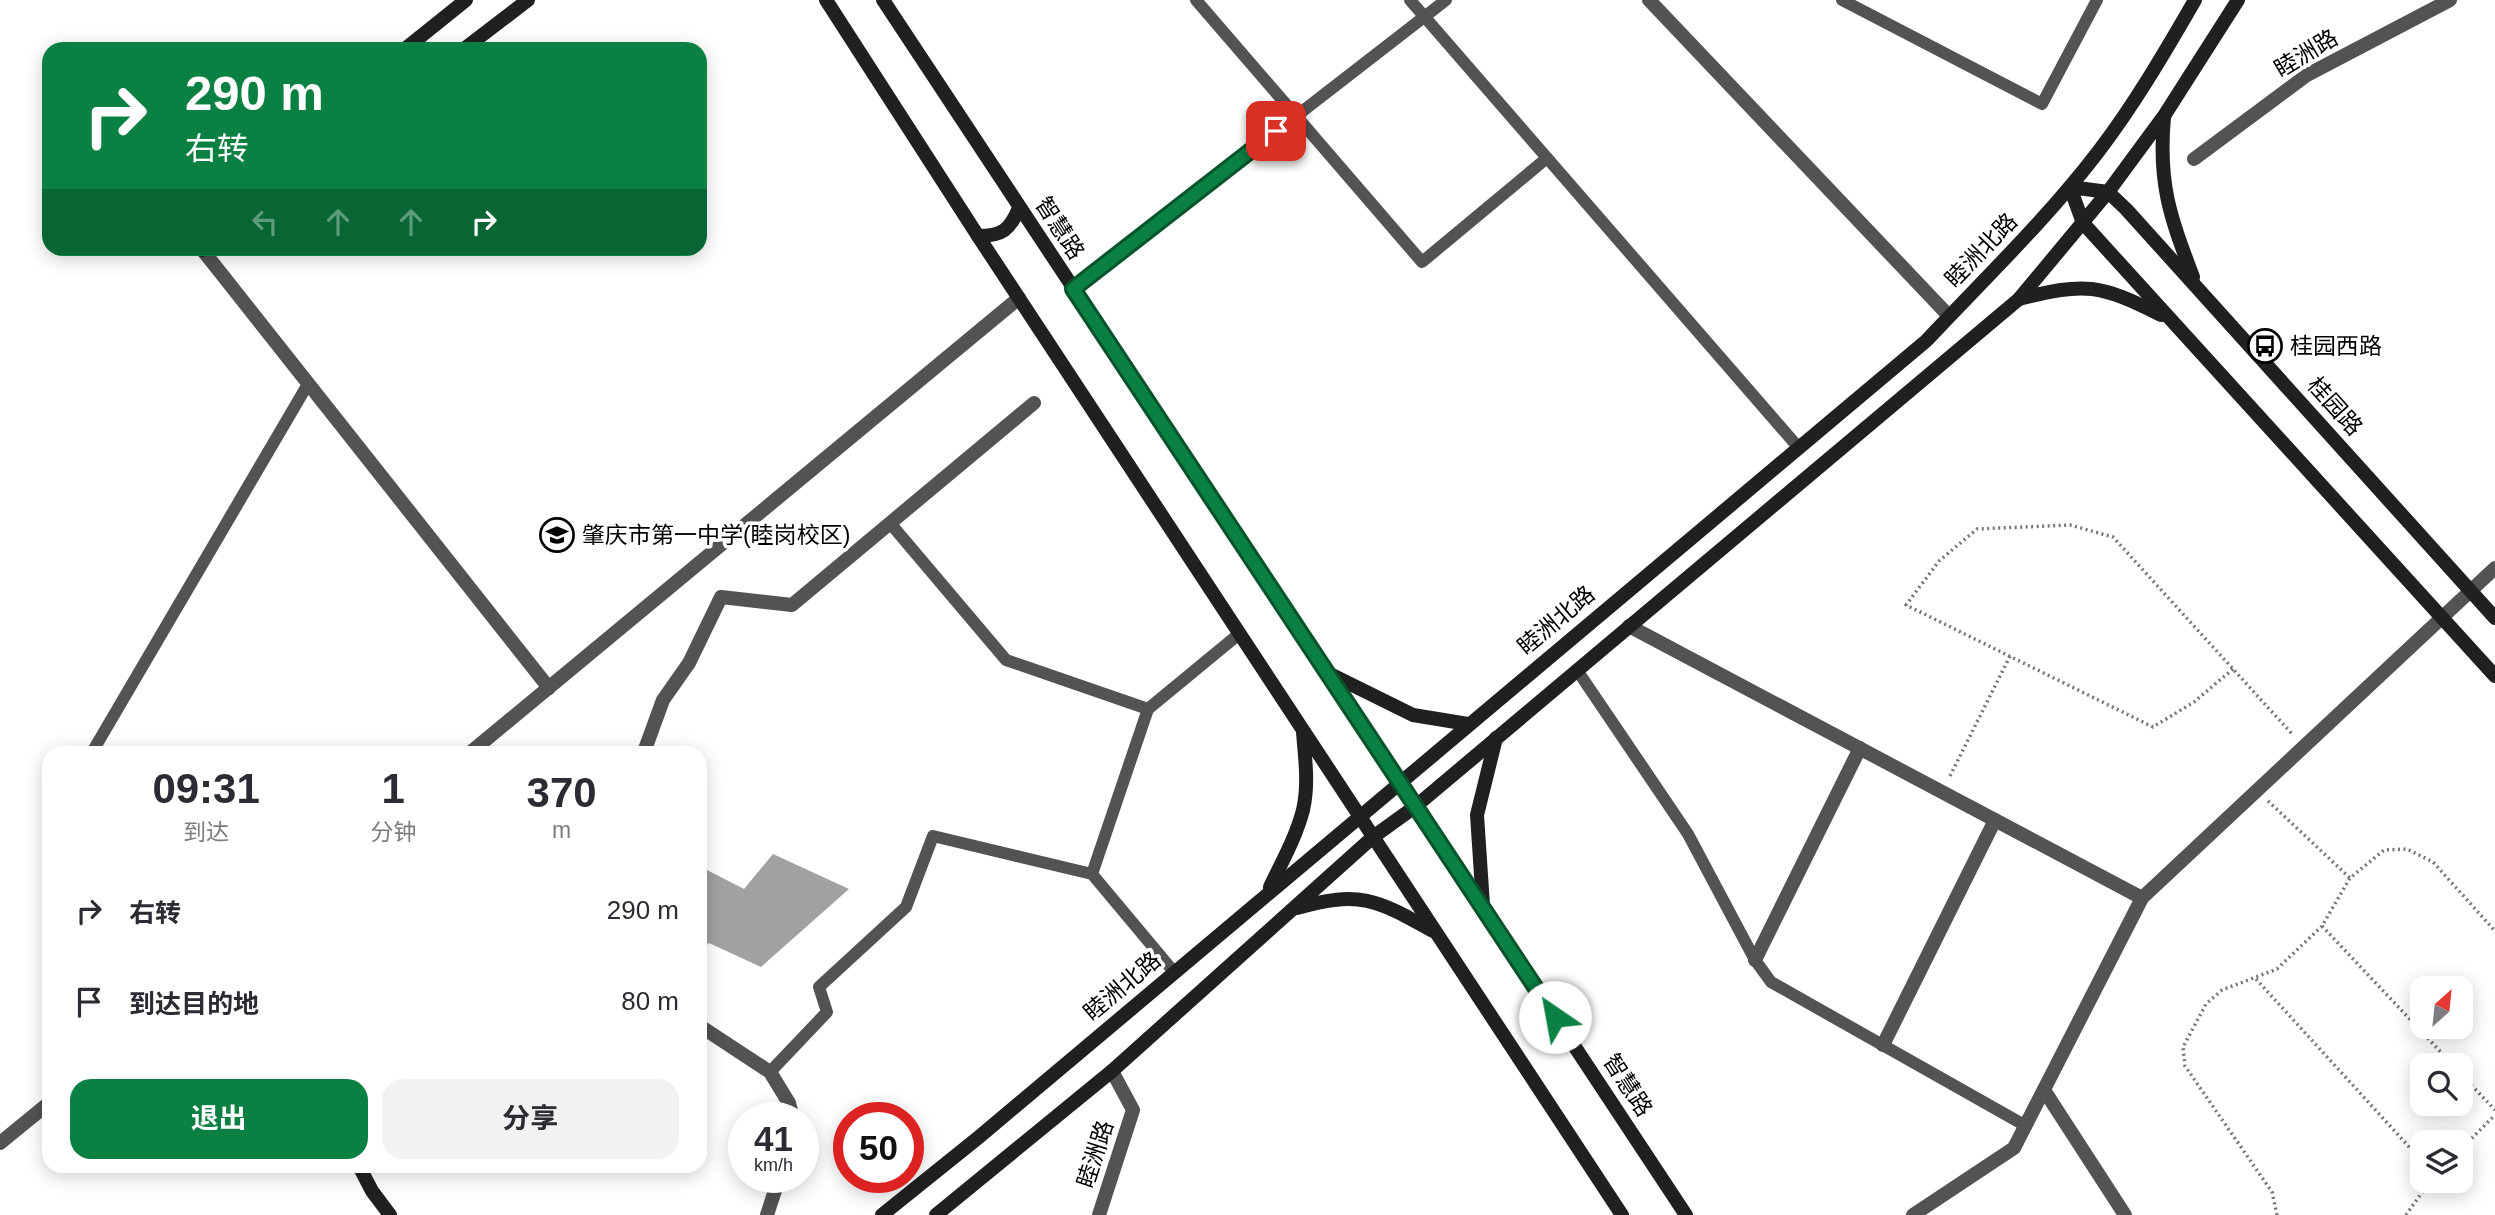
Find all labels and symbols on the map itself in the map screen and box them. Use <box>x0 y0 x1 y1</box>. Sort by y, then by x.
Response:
street label: 睦洲路 <box>2270 24 2342 82</box>
pin <box>1246 101 1306 161</box>
street label: 智慧路 <box>1030 192 1090 264</box>
street label: 睦洲北路 <box>1940 208 2022 292</box>
bus stop icon: 桂园西路 <box>2246 327 2284 365</box>
place label: 桂园西路 <box>2290 333 2382 359</box>
street label: 桂园路 <box>2302 372 2368 440</box>
school or university icon: 肇庆市第一中学(睦岗校区) <box>538 516 576 554</box>
place label: 肇庆市第一中学(睦岗校区) <box>582 522 850 548</box>
street label: 睦洲北路 <box>1512 580 1600 660</box>
street label: 睦洲北路 <box>1078 946 1166 1026</box>
north arrow <box>2410 976 2473 1040</box>
position arrow <box>1518 980 1592 1054</box>
street label: 智慧路 <box>1598 1049 1658 1121</box>
speed limit sign: 50 <box>833 1102 924 1193</box>
street label: 睦洲路 <box>1072 1117 1118 1191</box>

